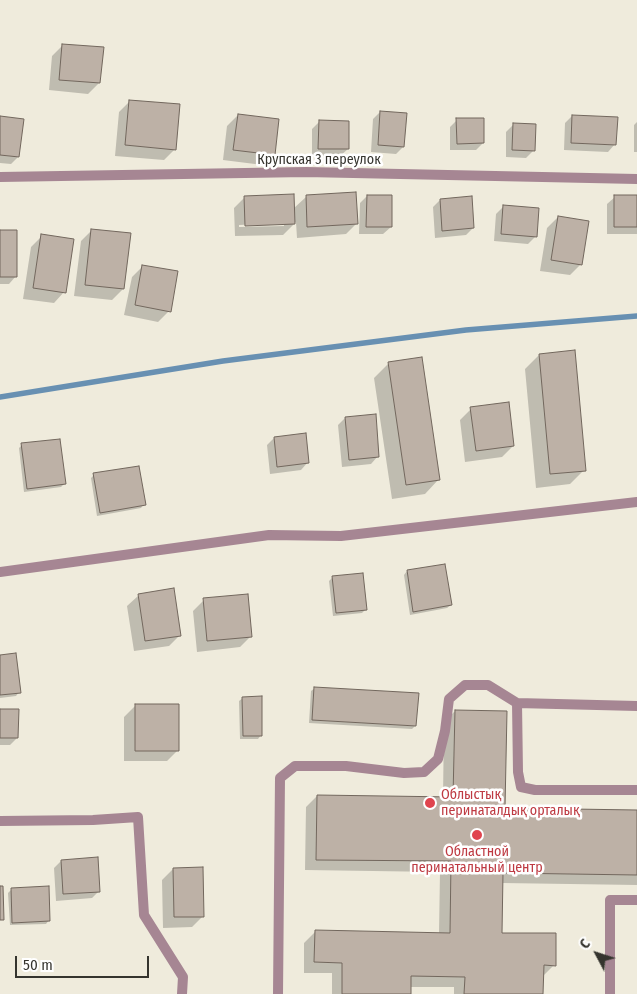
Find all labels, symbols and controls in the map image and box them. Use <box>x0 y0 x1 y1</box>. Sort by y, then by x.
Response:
street label: Крупская 3 переулок <box>257 152 381 168</box>
place label: Облыстық перинаталдық орталық <box>441 787 579 820</box>
marker: Облыстық перинаталдық орталық <box>423 796 437 810</box>
marker: Областной перинатальный центр <box>470 828 484 842</box>
place label: Областной перинатальный центр <box>411 844 543 876</box>
north arrow <box>572 929 622 979</box>
text: С <box>576 936 594 952</box>
scale bar <box>18 946 151 978</box>
text: 50 m <box>23 956 53 974</box>

